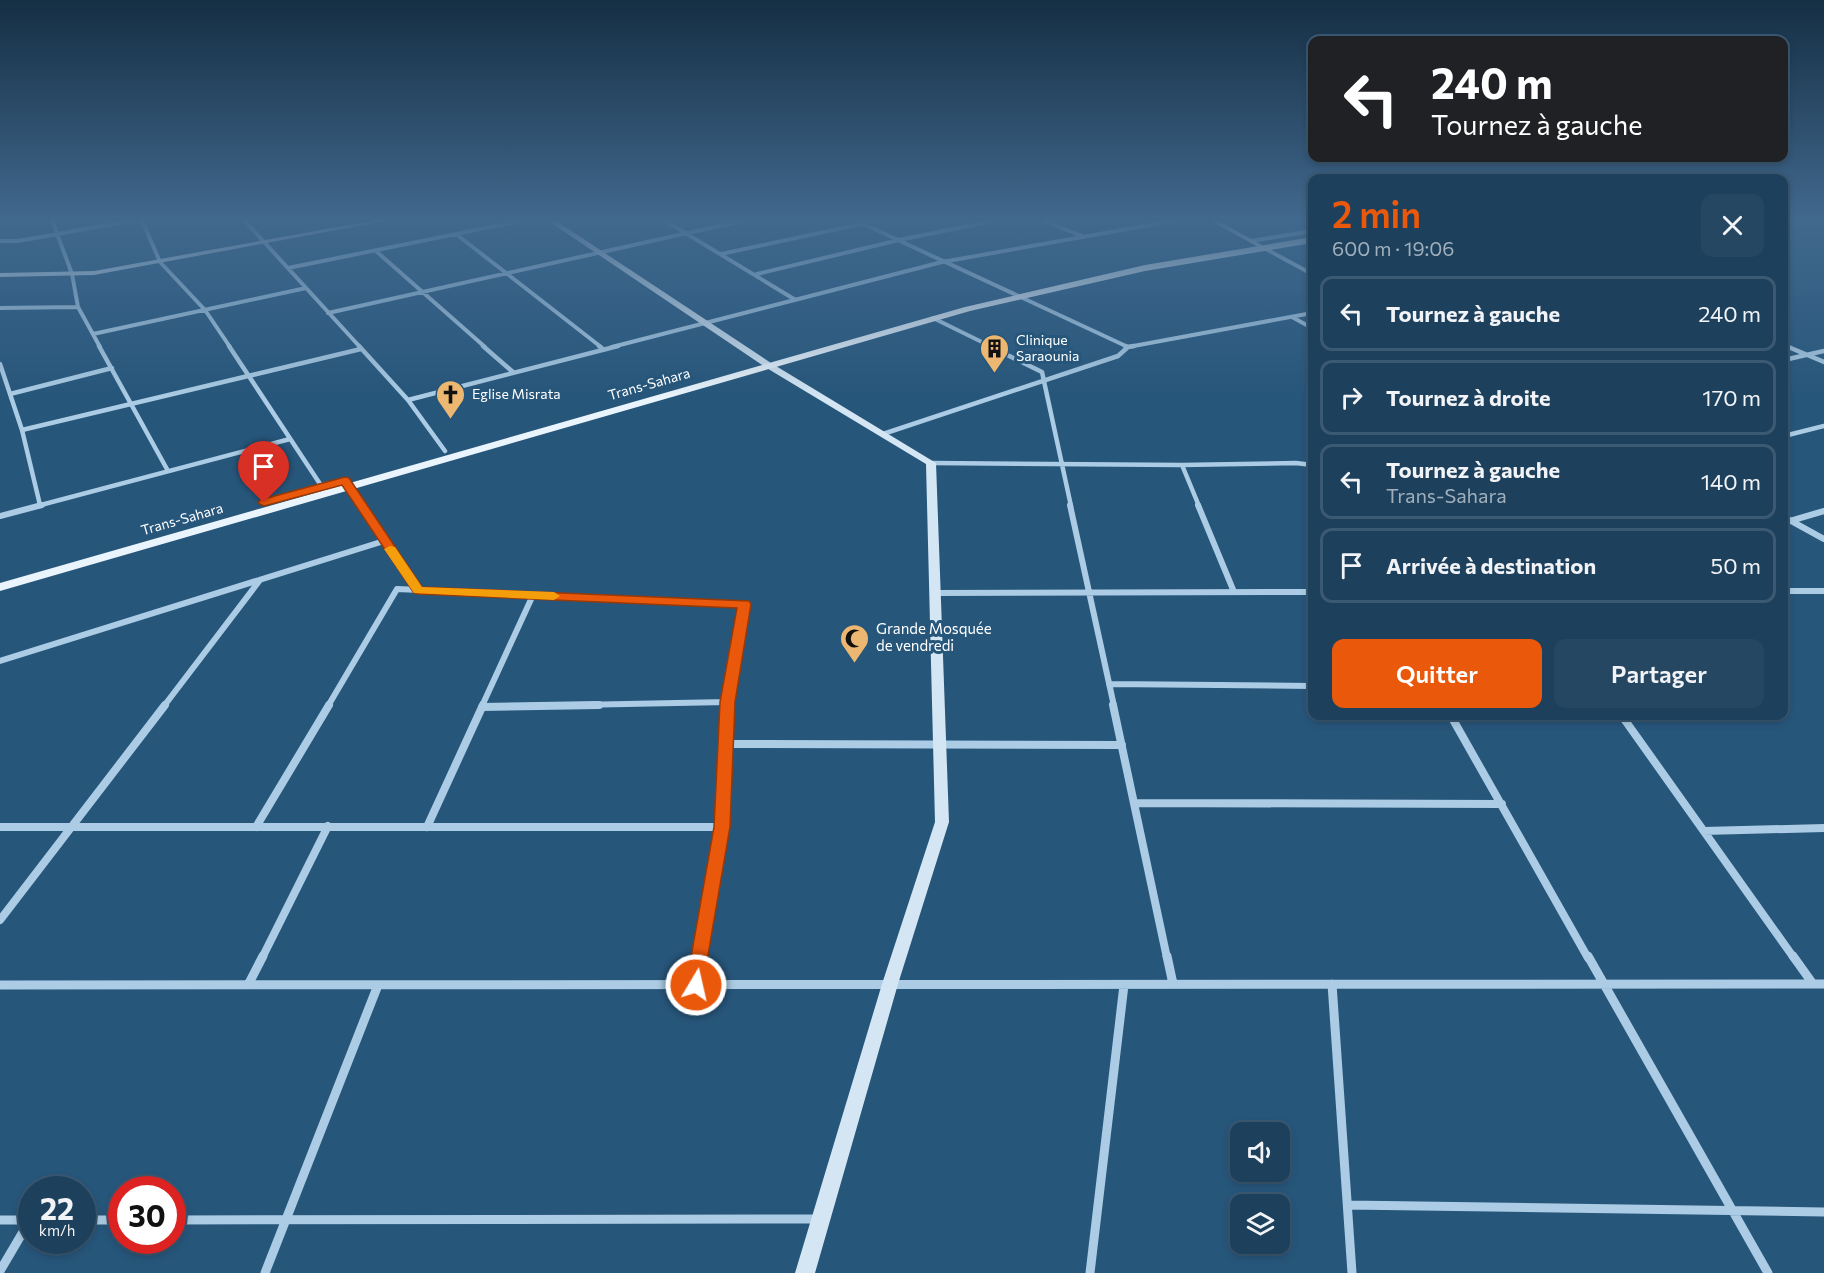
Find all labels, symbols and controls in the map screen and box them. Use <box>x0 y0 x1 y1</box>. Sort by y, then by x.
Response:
text: 240 m <box>1431 56 1553 108</box>
icon: left <box>1332 60 1410 138</box>
text: Tournez à gauche <box>1431 108 1642 141</box>
text: 2 min <box>1332 191 1421 235</box>
button: close <box>1701 194 1764 257</box>
text: 600 m · 19:06 <box>1332 236 1455 260</box>
icon: left <box>1335 297 1368 330</box>
text: Tournez à gauche <box>1386 300 1560 327</box>
text: 240 m <box>1698 300 1761 327</box>
place label: Clinique Saraounia <box>1016 331 1079 364</box>
building icon: Clinique Saraounia <box>979 332 1011 374</box>
street label: Trans-Sahara <box>606 364 692 403</box>
church icon: Eglise Misrata <box>435 378 467 420</box>
icon: right <box>1335 381 1368 414</box>
text: Tournez à droite <box>1386 384 1551 411</box>
text: 170 m <box>1702 384 1761 411</box>
place label: Eglise Misrata <box>472 385 561 402</box>
pin <box>238 441 289 503</box>
icon: arrive <box>247 450 280 483</box>
text: Tournez à gauche <box>1386 456 1560 483</box>
icon: left <box>1335 465 1368 498</box>
text: 140 m <box>1701 468 1761 495</box>
text: Trans-Sahara <box>1386 483 1507 507</box>
street label: Trans-Sahara <box>139 499 225 538</box>
icon: arrive <box>1335 549 1368 582</box>
text: Arrivée à destination <box>1386 552 1596 579</box>
text: 50 m <box>1711 552 1761 579</box>
place label: Grande Mosquée de vendredi <box>876 619 992 654</box>
mosque icon: Grande Mosquée de vendredi <box>839 622 871 664</box>
button: Quitter <box>1332 639 1542 708</box>
button: Partager <box>1554 639 1764 708</box>
position arrow <box>664 953 728 1017</box>
map controls <box>1230 1122 1290 1254</box>
button: sound <box>1230 1122 1290 1182</box>
speed limit sign: 30 <box>108 1176 186 1254</box>
text: 22 <box>40 1189 74 1226</box>
button: layers <box>1230 1194 1290 1254</box>
text: km/h <box>39 1221 75 1239</box>

